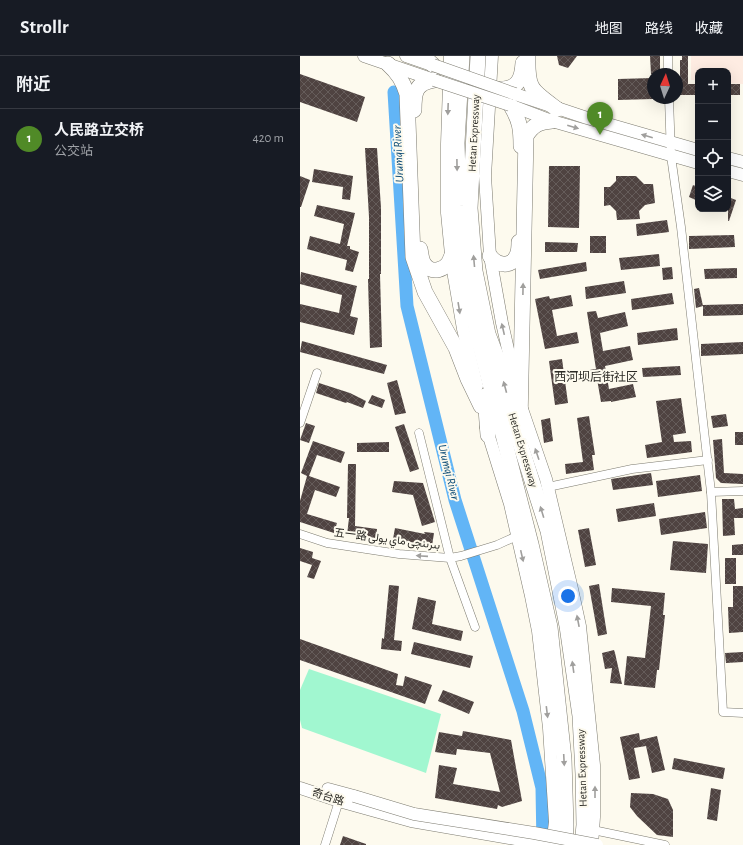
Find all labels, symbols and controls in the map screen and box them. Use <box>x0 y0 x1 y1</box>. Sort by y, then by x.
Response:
text: Strollr <box>20 18 69 37</box>
text: 地图 <box>595 22 623 36</box>
text: 路线 <box>645 22 673 36</box>
text: 收藏 <box>695 22 723 36</box>
north arrow <box>647 68 683 104</box>
map controls <box>695 68 731 212</box>
button: + <box>695 68 731 104</box>
text: 附近 <box>16 76 50 93</box>
street label: Hetan Expressway <box>466 94 482 172</box>
pin: 1 <box>587 102 613 135</box>
one-way arrow <box>445 103 451 116</box>
button: − <box>695 104 731 140</box>
text: 人民路立交桥 <box>54 123 144 138</box>
water label: Urumqi River <box>390 124 406 183</box>
one-way arrow <box>567 124 579 130</box>
text: 1 <box>27 132 31 145</box>
text: 420 m <box>252 132 284 145</box>
one-way arrow <box>641 133 653 139</box>
button: locate <box>695 140 731 176</box>
text: 公交站 <box>54 145 93 158</box>
one-way arrow <box>454 159 461 171</box>
button: layers <box>695 176 731 212</box>
one-way arrow <box>471 255 478 268</box>
one-way arrow <box>520 282 526 295</box>
one-way arrow <box>457 302 463 314</box>
one-way arrow <box>500 323 506 335</box>
district label: 西河坝后街社区 <box>554 370 638 383</box>
one-way arrow <box>502 381 508 393</box>
street label: Hetan Expressway <box>506 411 540 489</box>
water label: Urumqi River <box>435 443 462 502</box>
one-way arrow <box>534 448 540 460</box>
one-way arrow <box>539 506 545 518</box>
street label: 五一路 بىرىنچى ماي يولى <box>333 526 441 555</box>
one-way arrow <box>520 550 526 562</box>
one-way arrow <box>416 552 428 559</box>
your location <box>558 586 578 606</box>
one-way arrow <box>575 615 581 627</box>
one-way arrow <box>570 661 576 673</box>
one-way arrow <box>544 706 551 718</box>
street label: Hetan Expressway <box>575 729 589 807</box>
one-way arrow <box>560 754 567 766</box>
one-way arrow <box>592 785 598 798</box>
street label: 奇台路 <box>311 786 346 807</box>

